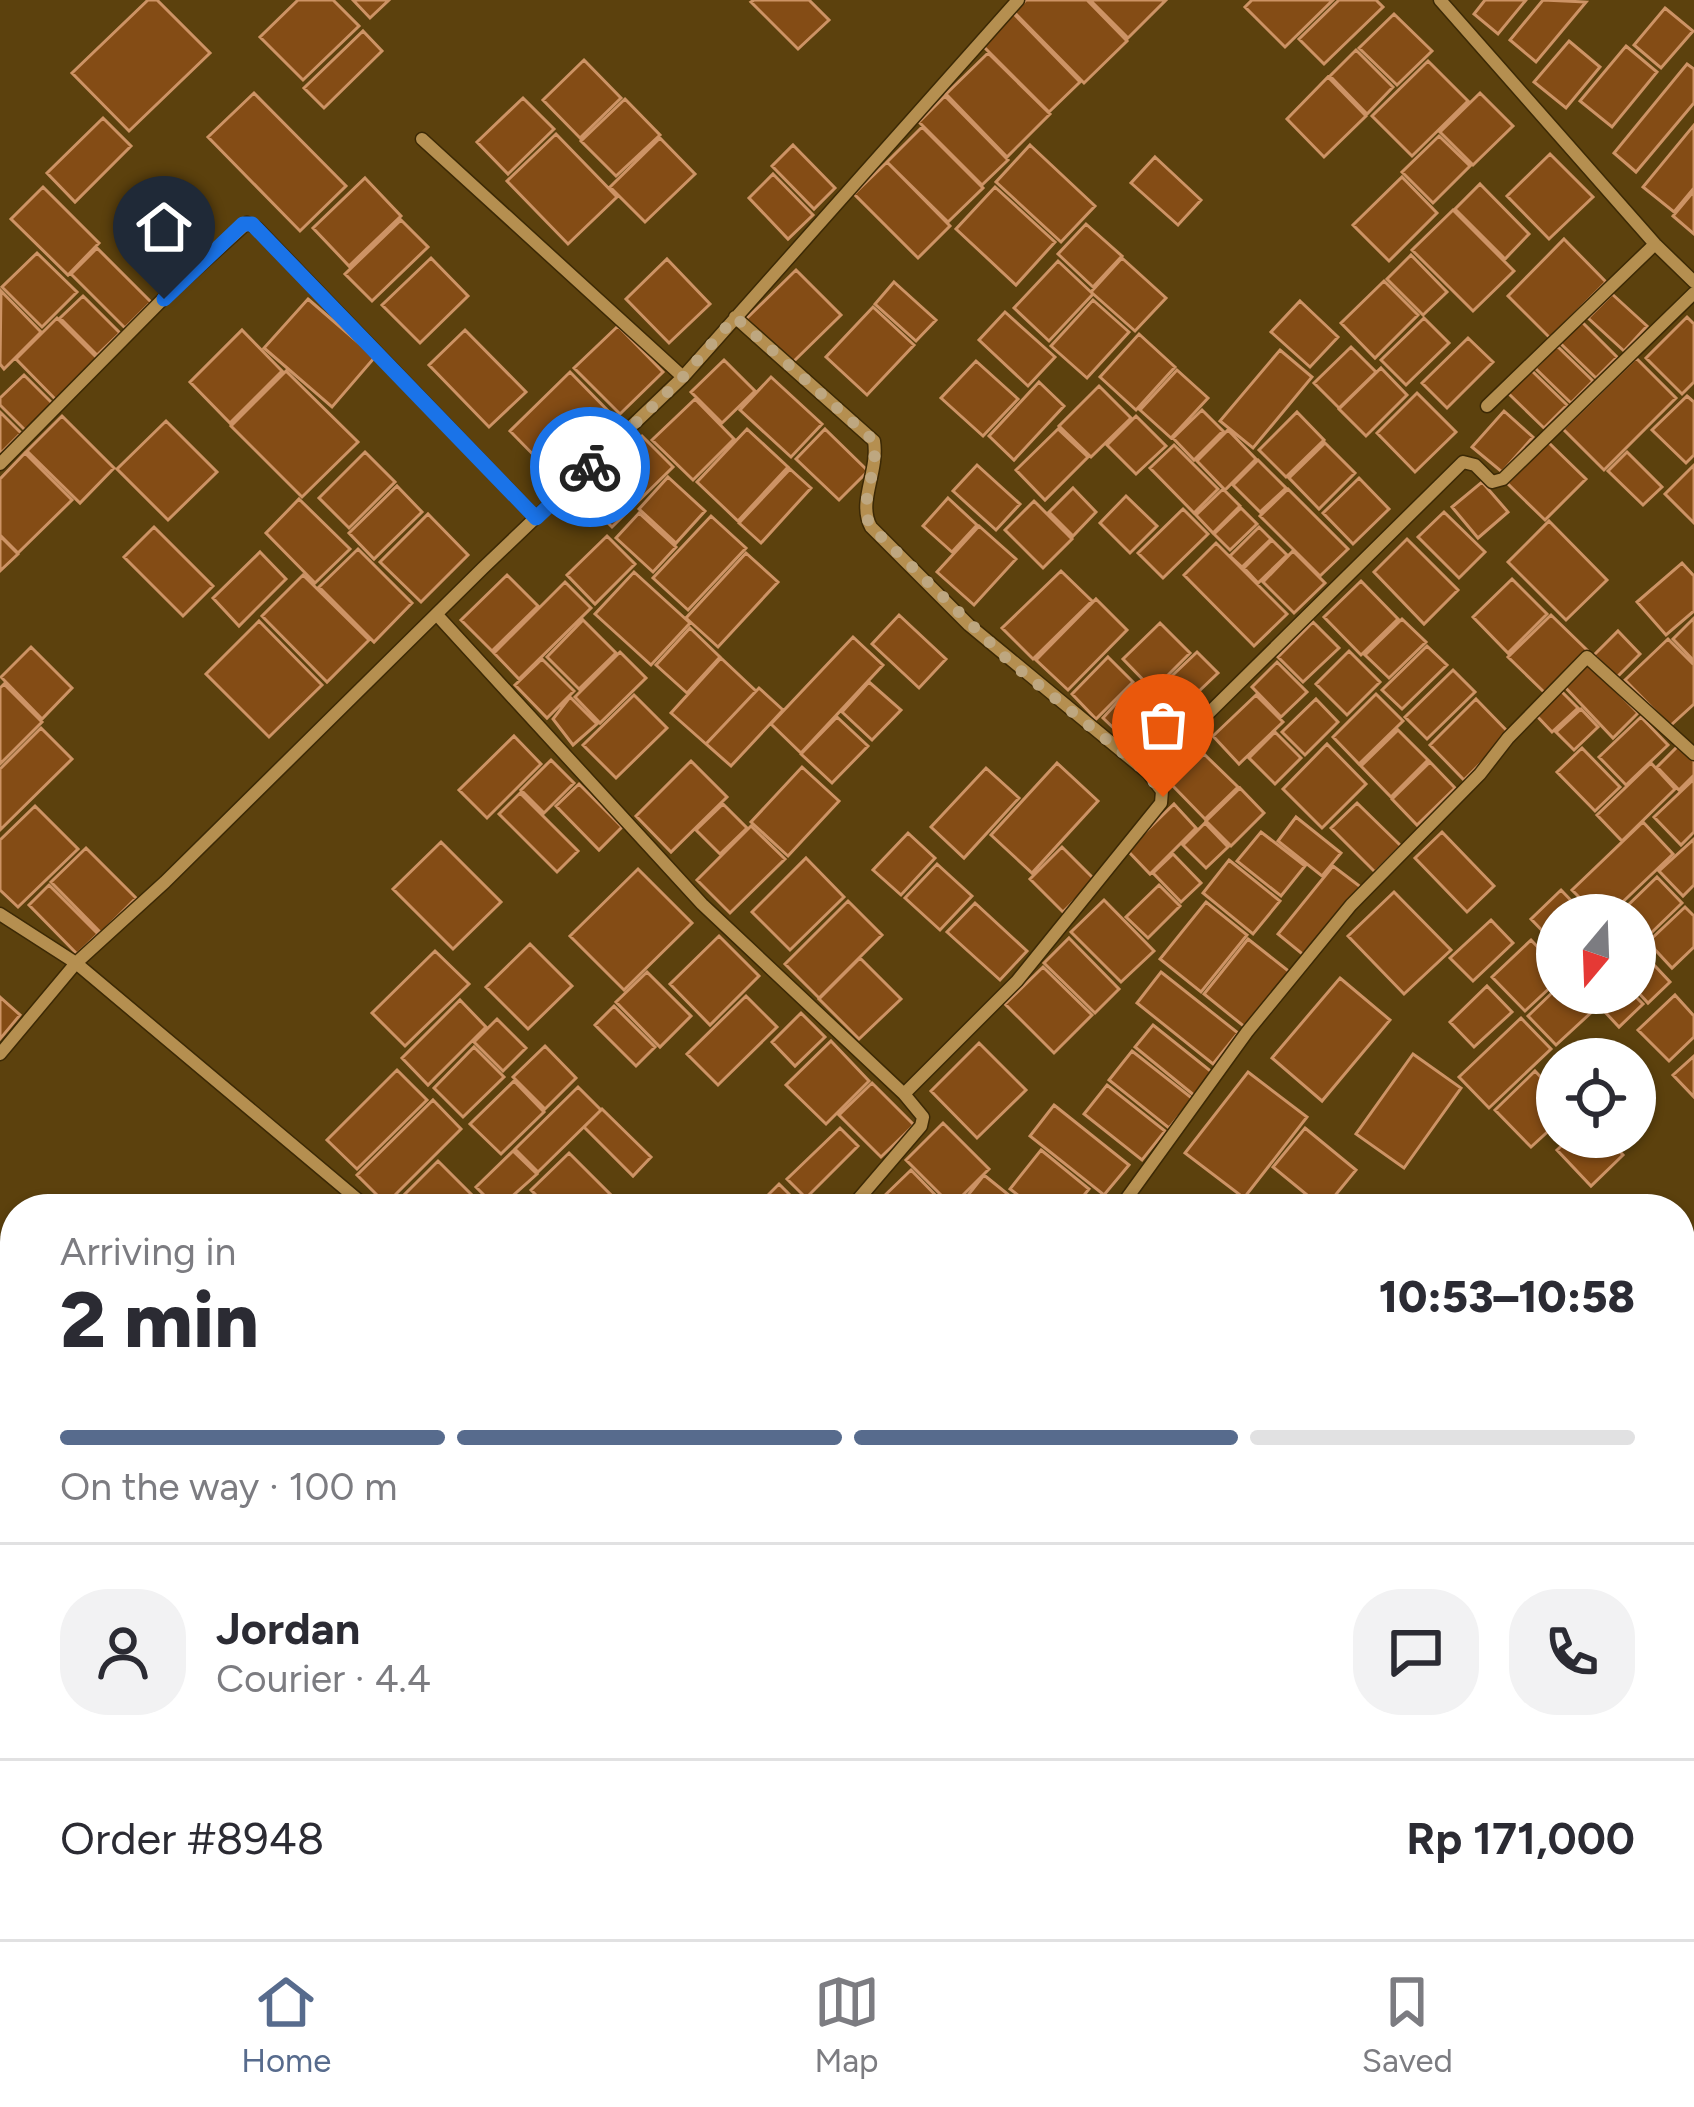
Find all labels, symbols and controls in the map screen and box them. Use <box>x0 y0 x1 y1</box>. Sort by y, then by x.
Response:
pin <box>113 176 215 299</box>
icon: home <box>131 194 197 260</box>
courier <box>530 407 650 527</box>
icon: bike <box>557 434 623 500</box>
pin <box>1112 674 1214 797</box>
icon: bag <box>1130 692 1196 758</box>
north arrow <box>1536 894 1656 1014</box>
map controls <box>1536 894 1656 1158</box>
button: locate <box>1536 1038 1656 1158</box>
text: Arriving in <box>60 1228 236 1275</box>
text: 10:53–10:58 <box>1379 1269 1635 1323</box>
text: 2 min <box>60 1273 259 1367</box>
text: On the way · 100 m <box>60 1463 397 1510</box>
button: person <box>60 1589 186 1715</box>
button: chat <box>1353 1589 1479 1715</box>
button: phone <box>1509 1589 1635 1715</box>
text: Jordan <box>216 1601 360 1655</box>
text: Courier · 4.4 <box>216 1655 431 1702</box>
text: Order #8948 <box>60 1811 324 1865</box>
text: Rp 171,000 <box>1406 1811 1635 1865</box>
tab: Home <box>241 1969 331 2080</box>
tab: Map <box>814 1969 880 2080</box>
tab: Saved <box>1362 1969 1453 2080</box>

